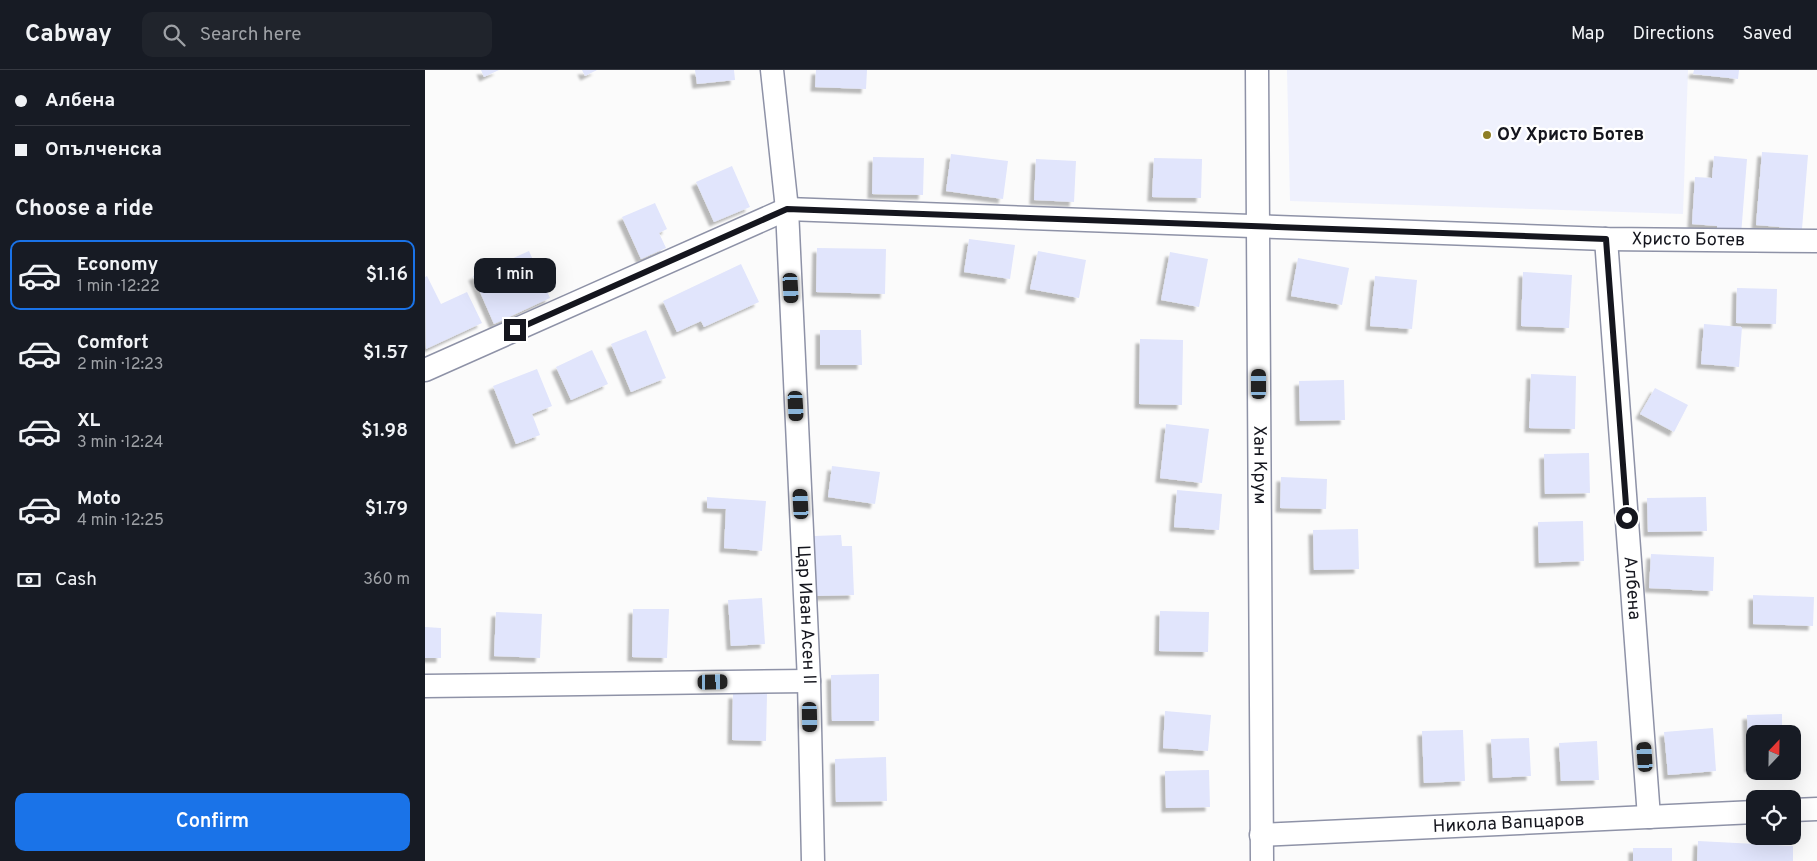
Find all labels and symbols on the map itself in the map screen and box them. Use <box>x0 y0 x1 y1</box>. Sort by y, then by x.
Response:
place label: ОУ Христо Ботев <box>1497 124 1644 147</box>
marker: ОУ Христо Ботев <box>1481 129 1493 141</box>
street label: Христо Ботев <box>1631 228 1745 252</box>
callout: 1 min <box>474 258 556 292</box>
car <box>782 273 799 303</box>
route end <box>504 319 526 341</box>
car <box>1251 369 1266 399</box>
car <box>787 391 804 421</box>
street label: Хан Крум <box>1248 425 1271 505</box>
car <box>792 489 809 519</box>
route start <box>1616 507 1638 529</box>
street label: Цар Иван Асен II <box>791 544 821 685</box>
street label: Албена <box>1618 555 1646 621</box>
car <box>697 674 728 690</box>
car <box>802 702 817 732</box>
north arrow <box>1746 725 1801 780</box>
car <box>1636 742 1653 772</box>
street label: Никола Вапцаров <box>1432 808 1585 838</box>

